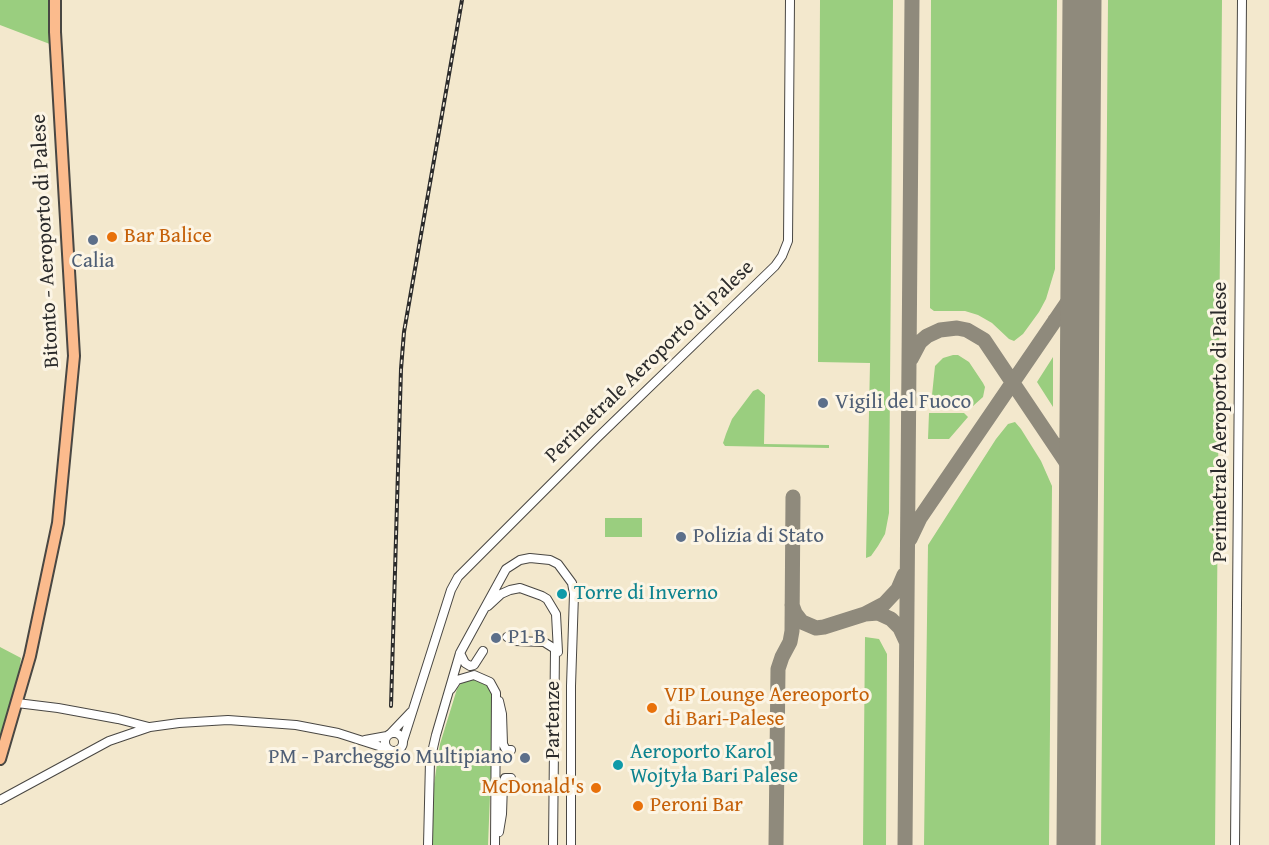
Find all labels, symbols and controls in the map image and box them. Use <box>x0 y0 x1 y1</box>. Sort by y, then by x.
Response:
street label: Bitonto - Aeroporto di Palese <box>27 113 65 369</box>
place label: Bar Balice <box>124 224 212 250</box>
marker: Bar Balice <box>105 230 119 244</box>
marker: Calia <box>86 233 100 247</box>
place label: Calia <box>71 249 115 275</box>
street label: Perimetrale Aeroporto di Palese <box>540 255 760 469</box>
street label: Perimetrale Aeroporto di Palese <box>1208 282 1234 562</box>
place label: Vigili del Fuoco <box>835 390 971 416</box>
marker: Vigili del Fuoco <box>816 396 830 410</box>
place label: Polizia di Stato <box>693 524 824 550</box>
marker: Polizia di Stato <box>674 530 688 544</box>
place label: Torre di Inverno <box>574 581 718 607</box>
marker: Torre di Inverno <box>555 587 569 601</box>
place label: P1 B <box>508 625 546 651</box>
marker: P1 B <box>489 631 503 645</box>
street label: Partenze <box>541 681 567 759</box>
place label: VIP Lounge Aereoporto di Bari-Palese <box>664 683 869 733</box>
marker: VIP Lounge Aereoporto di Bari-Palese <box>645 701 659 715</box>
place label: Aeroporto Karol Wojtyła Bari Palese <box>630 740 798 790</box>
place label: PM - Parcheggio Multipiano <box>268 745 513 771</box>
marker: PM - Parcheggio Multipiano <box>518 751 532 765</box>
marker: Aeroporto Karol Wojtyła Bari Palese <box>611 758 625 772</box>
place label: McDonald's <box>481 775 584 801</box>
marker: McDonald's <box>589 781 603 795</box>
place label: Peroni Bar <box>650 793 743 819</box>
marker: Peroni Bar <box>631 799 645 813</box>

